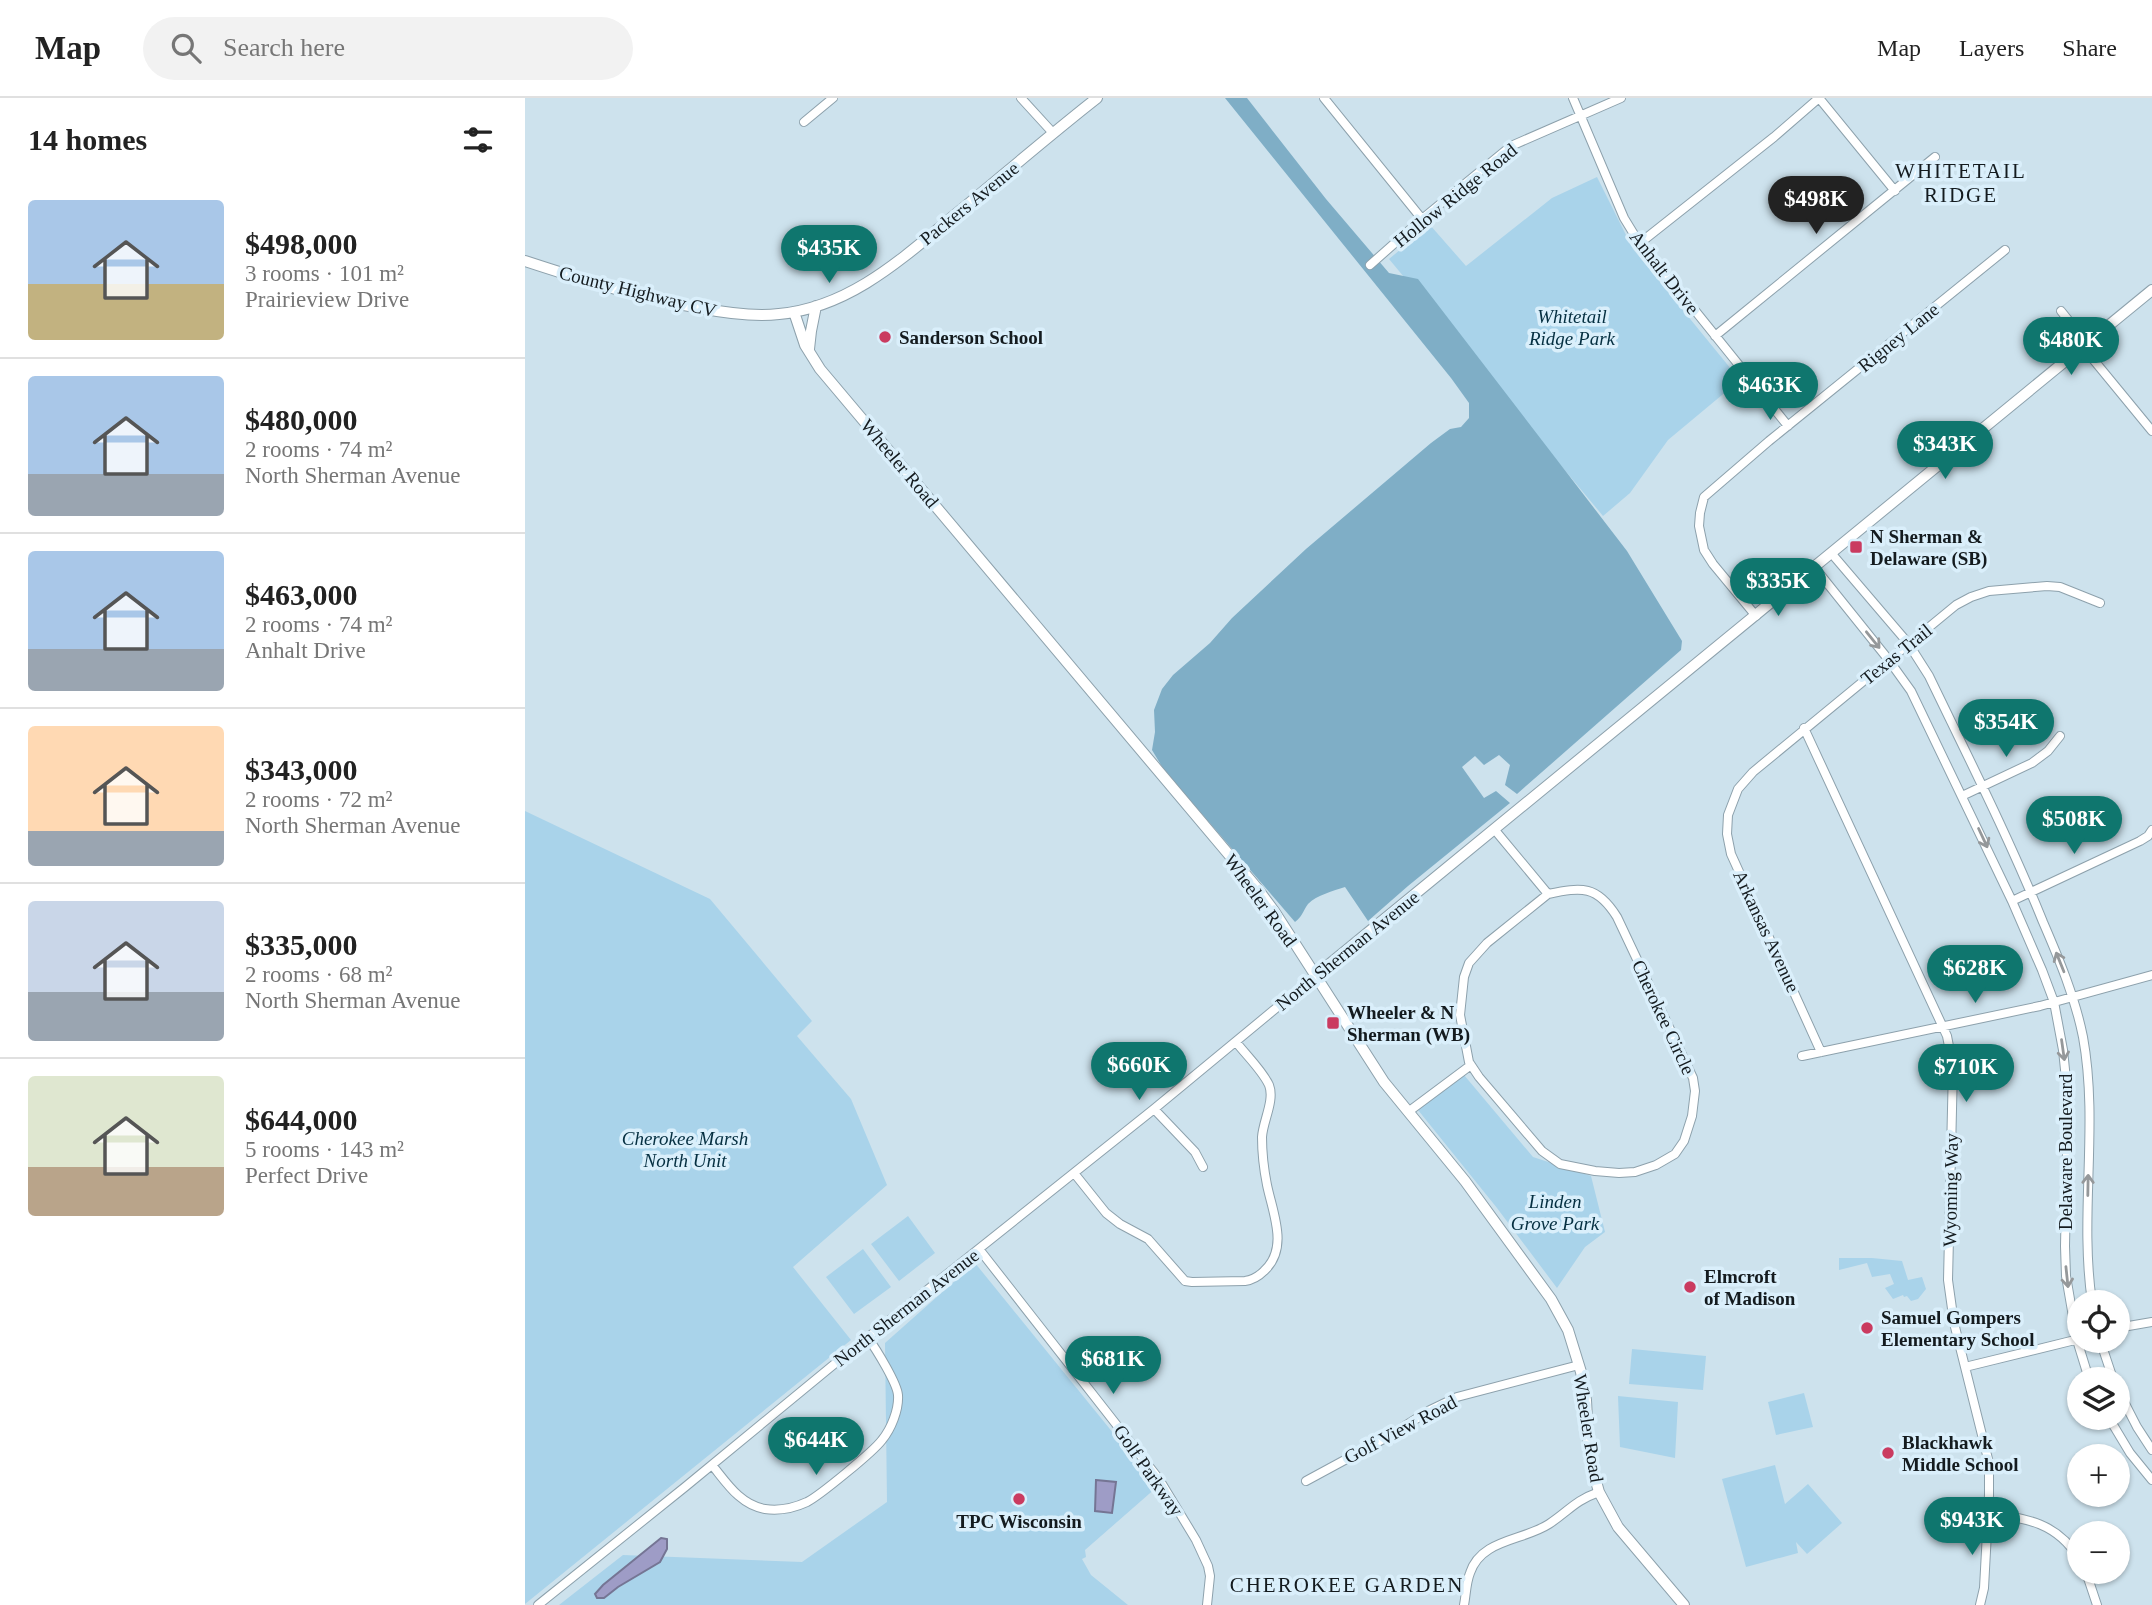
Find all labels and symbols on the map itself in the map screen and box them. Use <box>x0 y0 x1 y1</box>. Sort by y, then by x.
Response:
street label: Hollow Ridge Road <box>1390 139 1521 251</box>
street label: Packers Avenue <box>916 157 1023 249</box>
district label: WHITETAIL RIDGE <box>1895 159 2027 207</box>
pin: $498K <box>1767 176 1865 236</box>
pin: $435K <box>780 226 878 285</box>
street label: Anhalt Drive <box>1626 227 1704 318</box>
street label: County Highway CV <box>557 262 719 321</box>
street label: Rigney Lane <box>1854 299 1943 376</box>
park label: Whitetail Ridge Park <box>1528 306 1616 349</box>
pin: $480K <box>2022 317 2120 377</box>
place label: Sanderson School <box>899 327 1043 348</box>
marker: Sanderson School <box>877 329 893 345</box>
pin: $463K <box>1721 362 1819 422</box>
street label: Wheeler Road <box>856 415 943 512</box>
pin: $343K <box>1896 422 1994 481</box>
place label: N Sherman & Delaware (SB) <box>1870 526 1987 570</box>
marker: N Sherman & Delaware (SB) <box>1848 539 1864 555</box>
pin: $335K <box>1729 559 1827 618</box>
street label: Texas Trail <box>1857 620 1936 689</box>
one-way arrow <box>1865 630 1880 649</box>
pin: $354K <box>1957 700 2055 759</box>
pin: $508K <box>2025 796 2123 856</box>
one-way arrow <box>1976 827 1990 848</box>
street label: Wheeler Road <box>1220 850 1301 951</box>
street label: Arkansas Avenue <box>1729 867 1804 996</box>
street label: North Sherman Avenue <box>1272 886 1423 1015</box>
pin: $628K <box>1926 946 2024 1005</box>
one-way arrow <box>2052 951 2065 973</box>
street label: Cherokee Circle <box>1628 957 1699 1078</box>
place label: Wheeler & N Sherman (WB) <box>1347 1002 1470 1046</box>
marker: Wheeler & N Sherman (WB) <box>1325 1015 1341 1031</box>
one-way arrow <box>2056 1038 2069 1061</box>
pin: $660K <box>1090 1042 1188 1102</box>
pin: $710K <box>1917 1044 2015 1104</box>
street label: Delaware Boulevard <box>2055 1073 2076 1230</box>
park label: Cherokee Marsh North Unit <box>622 1128 748 1171</box>
street label: Wyoming Way <box>1939 1133 1962 1247</box>
one-way arrow <box>2081 1174 2094 1197</box>
park label: Linden Grove Park <box>1511 1191 1600 1234</box>
street label: North Sherman Avenue <box>830 1244 983 1370</box>
one-way arrow <box>2060 1265 2073 1288</box>
place label: Elmcroft of Madison <box>1704 1266 1796 1309</box>
marker: Elmcroft of Madison <box>1682 1279 1698 1295</box>
place label: Samuel Gompers Elementary School <box>1881 1307 2035 1350</box>
marker: Samuel Gompers Elementary School <box>1859 1320 1875 1336</box>
pin: $681K <box>1064 1336 1162 1396</box>
street label: Wheeler Road <box>1570 1373 1607 1484</box>
street label: Golf View Road <box>1341 1391 1460 1468</box>
pin: $644K <box>767 1418 865 1477</box>
street label: Golf Parkway <box>1110 1421 1188 1520</box>
place label: Blackhawk Middle School <box>1902 1432 2019 1475</box>
marker: Blackhawk Middle School <box>1880 1445 1896 1461</box>
marker: TPC Wisconsin <box>1011 1491 1027 1507</box>
pin: $943K <box>1923 1498 2021 1557</box>
place label: TPC Wisconsin <box>956 1511 1082 1532</box>
district label: CHEROKEE GARDEN <box>1230 1573 1464 1597</box>

